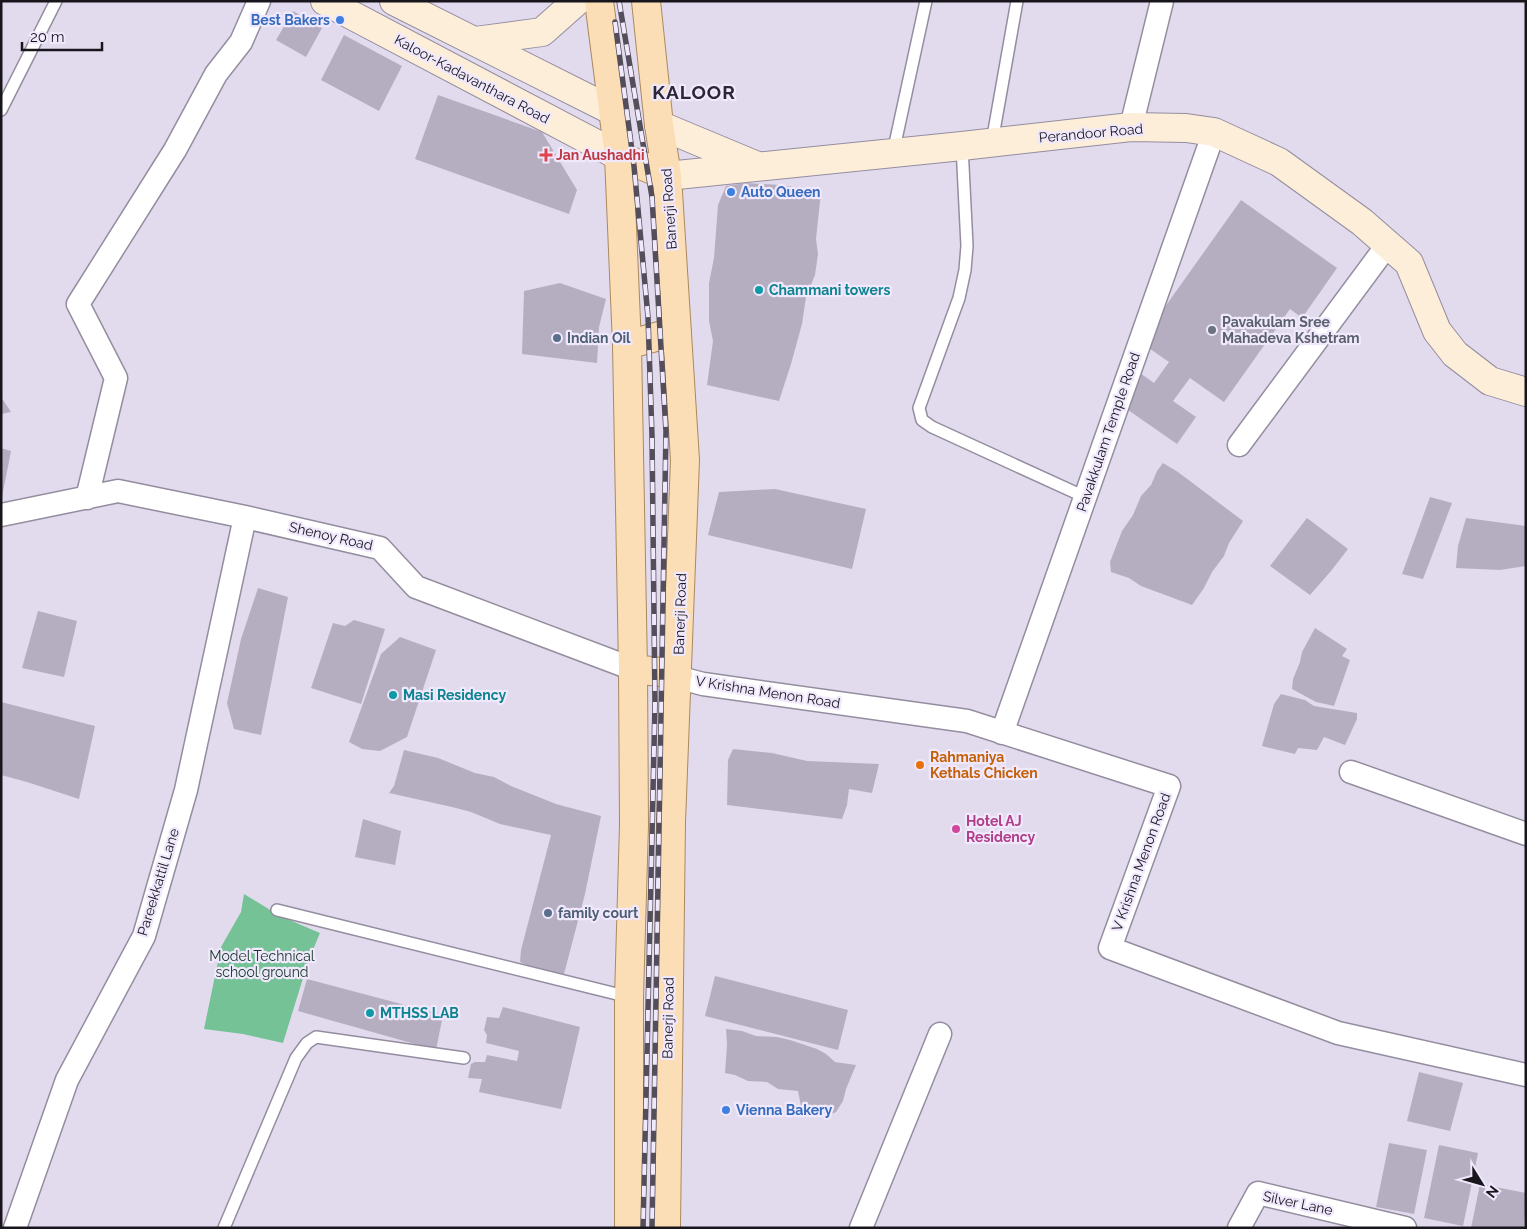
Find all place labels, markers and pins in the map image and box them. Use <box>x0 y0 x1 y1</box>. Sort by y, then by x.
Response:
place label: Best Bakers <box>251 12 330 28</box>
marker: Best Bakers <box>334 14 346 26</box>
place label: Jan Aushadhi <box>556 147 645 163</box>
marker: Jan Aushadhi <box>540 149 552 161</box>
place label: Auto Queen <box>741 184 820 200</box>
marker: Auto Queen <box>725 186 737 198</box>
place label: Chammani towers <box>769 282 890 298</box>
marker: Chammani towers <box>753 284 765 296</box>
place label: Pavakulam Sree Mahadeva Kshetram <box>1222 314 1360 346</box>
marker: Pavakulam Sree Mahadeva Kshetram <box>1206 324 1218 336</box>
place label: Indian Oil <box>567 330 631 346</box>
marker: Indian Oil <box>551 332 563 344</box>
place label: Masi Residency <box>403 687 506 703</box>
marker: Masi Residency <box>387 689 399 701</box>
place label: Rahmaniya Kethals Chicken <box>930 749 1038 781</box>
marker: Rahmaniya Kethals Chicken <box>914 759 926 771</box>
place label: Hotel AJ Residency <box>966 813 1036 845</box>
marker: Hotel AJ Residency <box>950 823 962 835</box>
place label: family court <box>558 905 639 921</box>
marker: family court <box>542 907 554 919</box>
place label: MTHSS LAB <box>380 1005 459 1021</box>
marker: MTHSS LAB <box>364 1007 376 1019</box>
place label: Vienna Bakery <box>736 1102 833 1118</box>
marker: Vienna Bakery <box>720 1104 732 1116</box>

